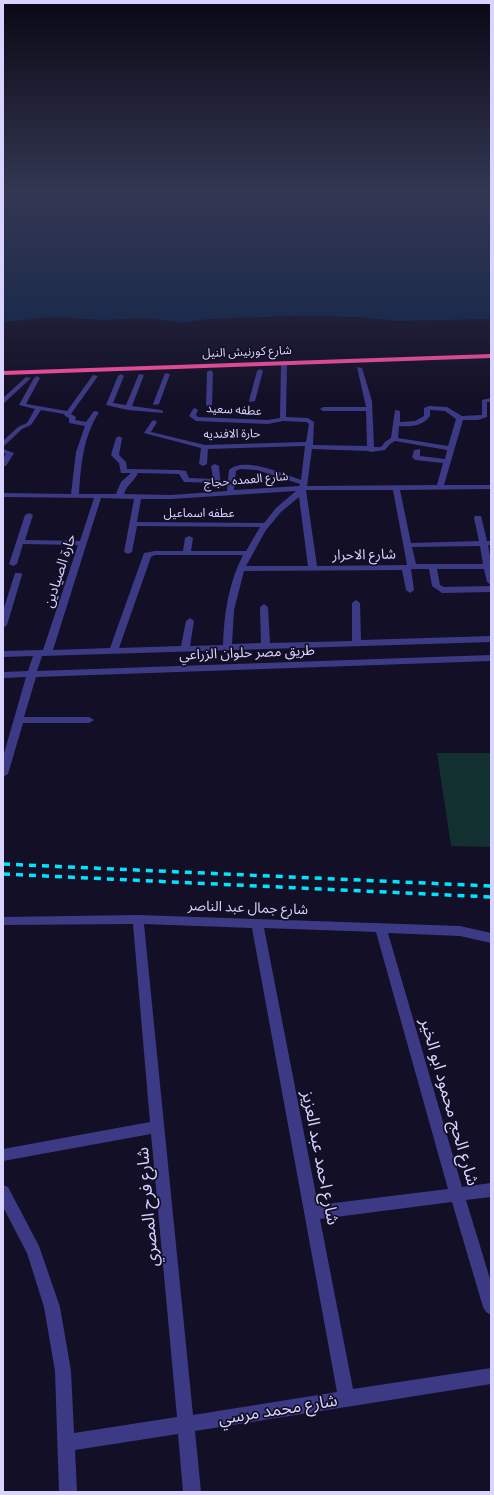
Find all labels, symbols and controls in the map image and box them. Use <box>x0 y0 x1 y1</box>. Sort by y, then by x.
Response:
street label: شارع كورنيش النيل <box>202 343 292 361</box>
street label: عطفه سعيد <box>206 401 262 419</box>
street label: حارة الافنديه <box>203 426 261 442</box>
street label: شارع العمده حجاج <box>203 469 289 491</box>
street label: عطفه اسماعيل <box>164 506 234 520</box>
street label: حارة الصيادين <box>40 532 80 610</box>
street label: شارع الاحرار <box>332 546 396 564</box>
street label: طريق مصر حلوان الزراعي <box>179 642 315 664</box>
street label: شارع جمال عبد الناصر <box>188 898 308 918</box>
street label: شارع الحج محمود ابو الخير <box>415 1016 483 1188</box>
street label: شارع احمد عبد العزيز <box>297 1089 343 1227</box>
street label: شارع فرح المصري <box>133 1146 163 1268</box>
street label: شارع محمد مرسي <box>217 1391 339 1429</box>

